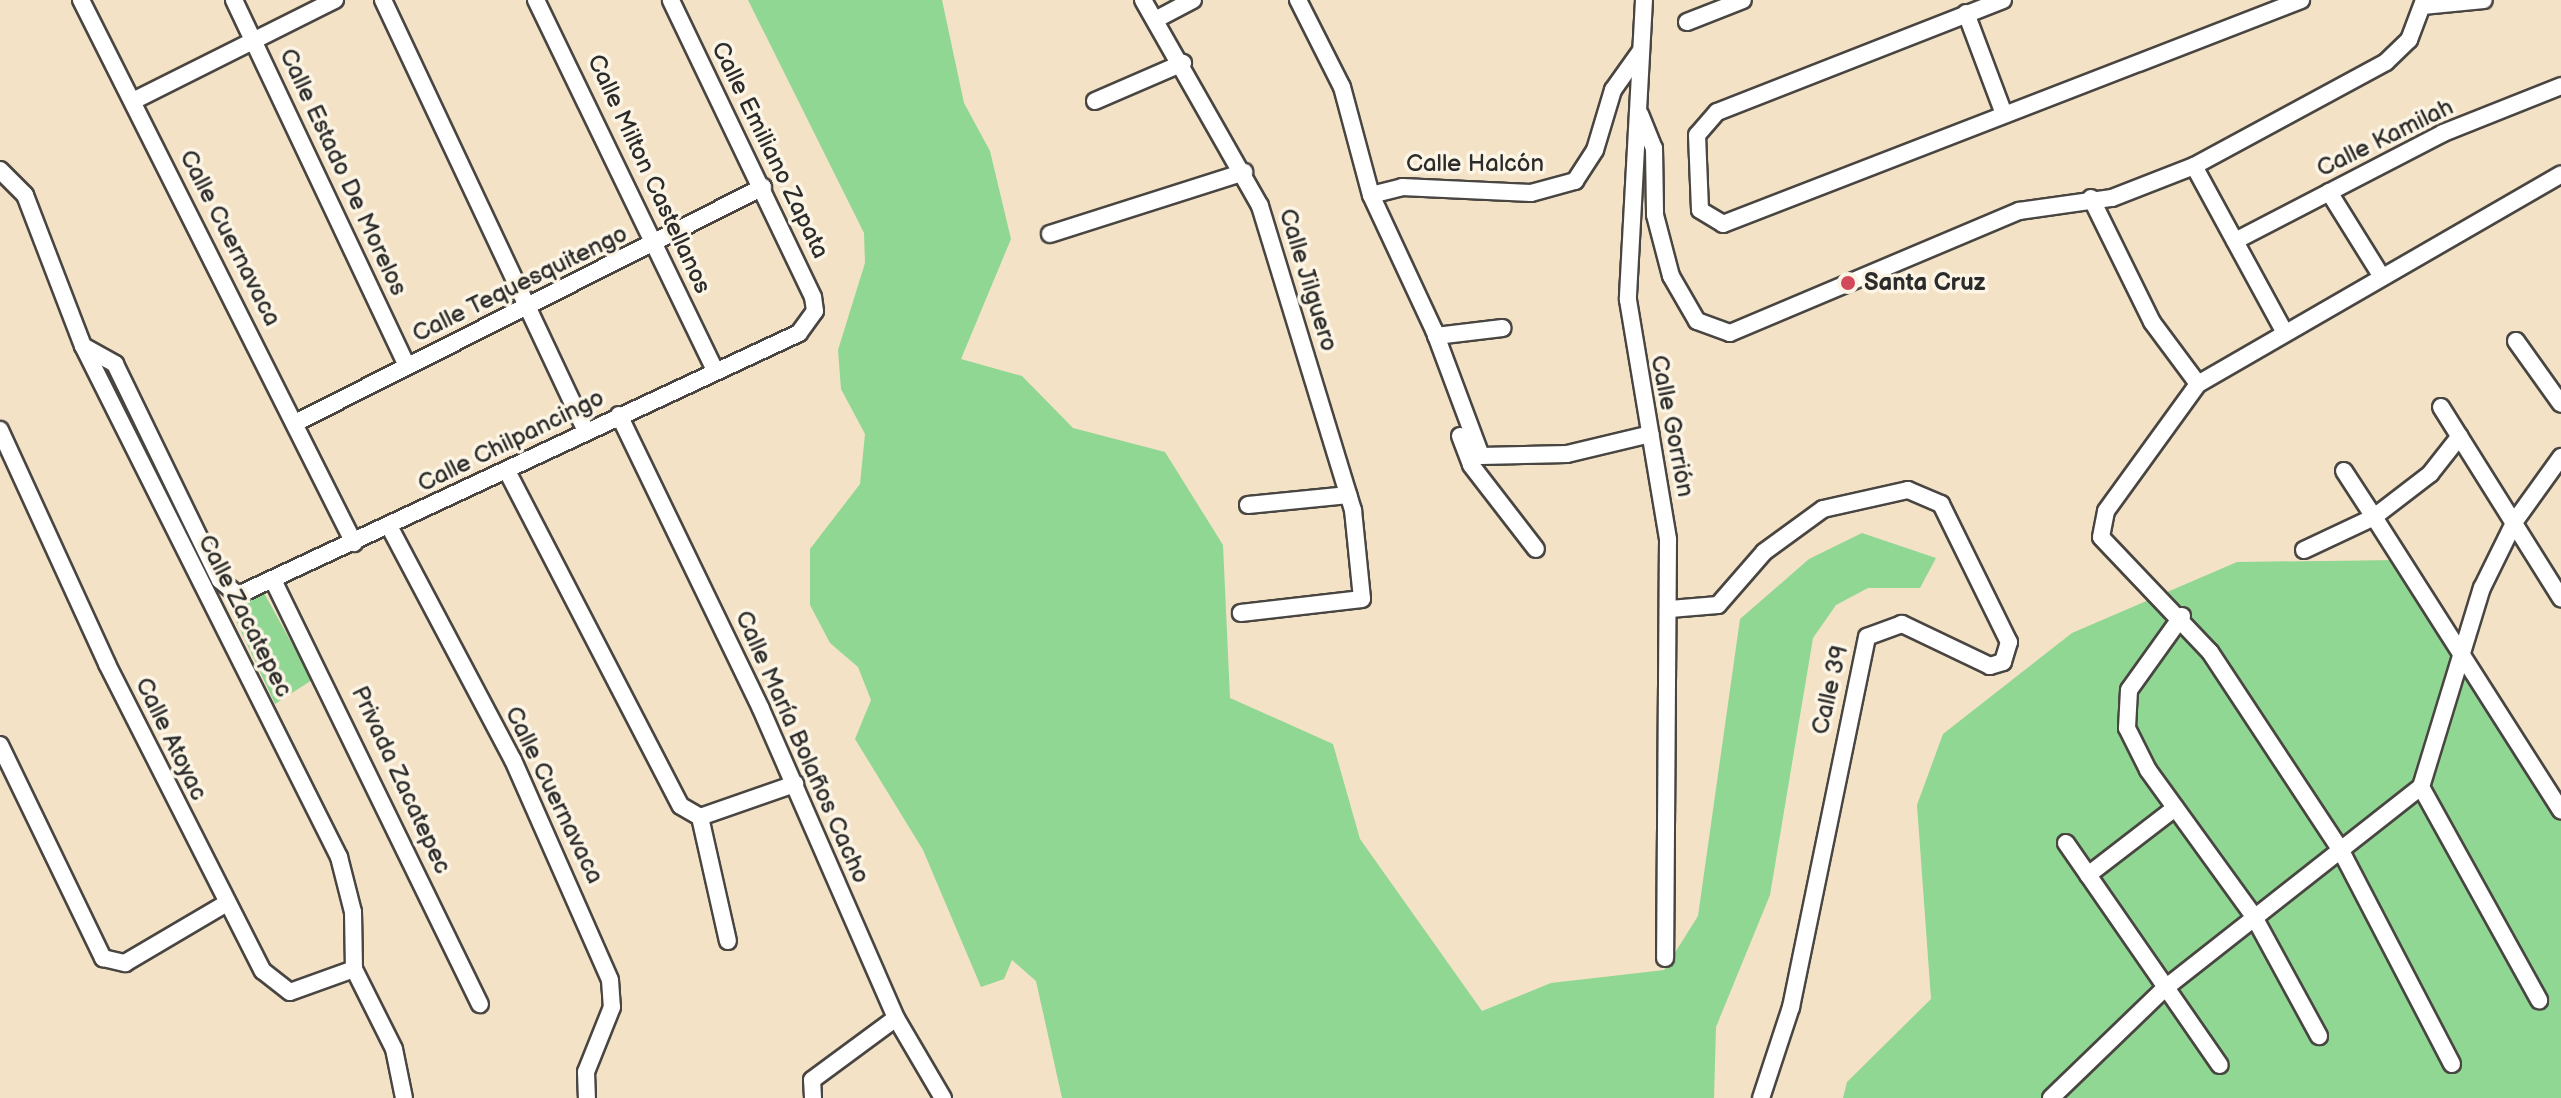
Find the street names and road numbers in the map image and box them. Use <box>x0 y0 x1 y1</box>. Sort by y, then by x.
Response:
street label: Calle Emiliano Zapata <box>705 37 835 263</box>
street label: Calle Estado De Morelos <box>273 44 413 300</box>
street label: Calle Milton Castellanos <box>581 50 717 298</box>
street label: Calle Kamilah <box>2312 93 2458 183</box>
street label: Calle Cuernavaca <box>173 145 287 331</box>
street label: Calle Halcón <box>1406 150 1544 178</box>
street label: Calle Jilguero <box>1272 205 1344 355</box>
street label: Calle Tequesquitengo <box>407 219 633 349</box>
street label: Calle Gorrión <box>1644 353 1700 499</box>
street label: Calle Chilpancingo <box>413 383 609 499</box>
street label: Calle Zacatepec <box>192 530 298 702</box>
street label: Calle María Bolaños Cacho <box>729 606 875 888</box>
street label: Calle 39 <box>1806 643 1854 737</box>
street label: Calle Atoyac <box>129 673 213 805</box>
street label: Privada Zacatepec <box>345 682 457 878</box>
street label: Calle Cuernavaca <box>499 702 609 888</box>

